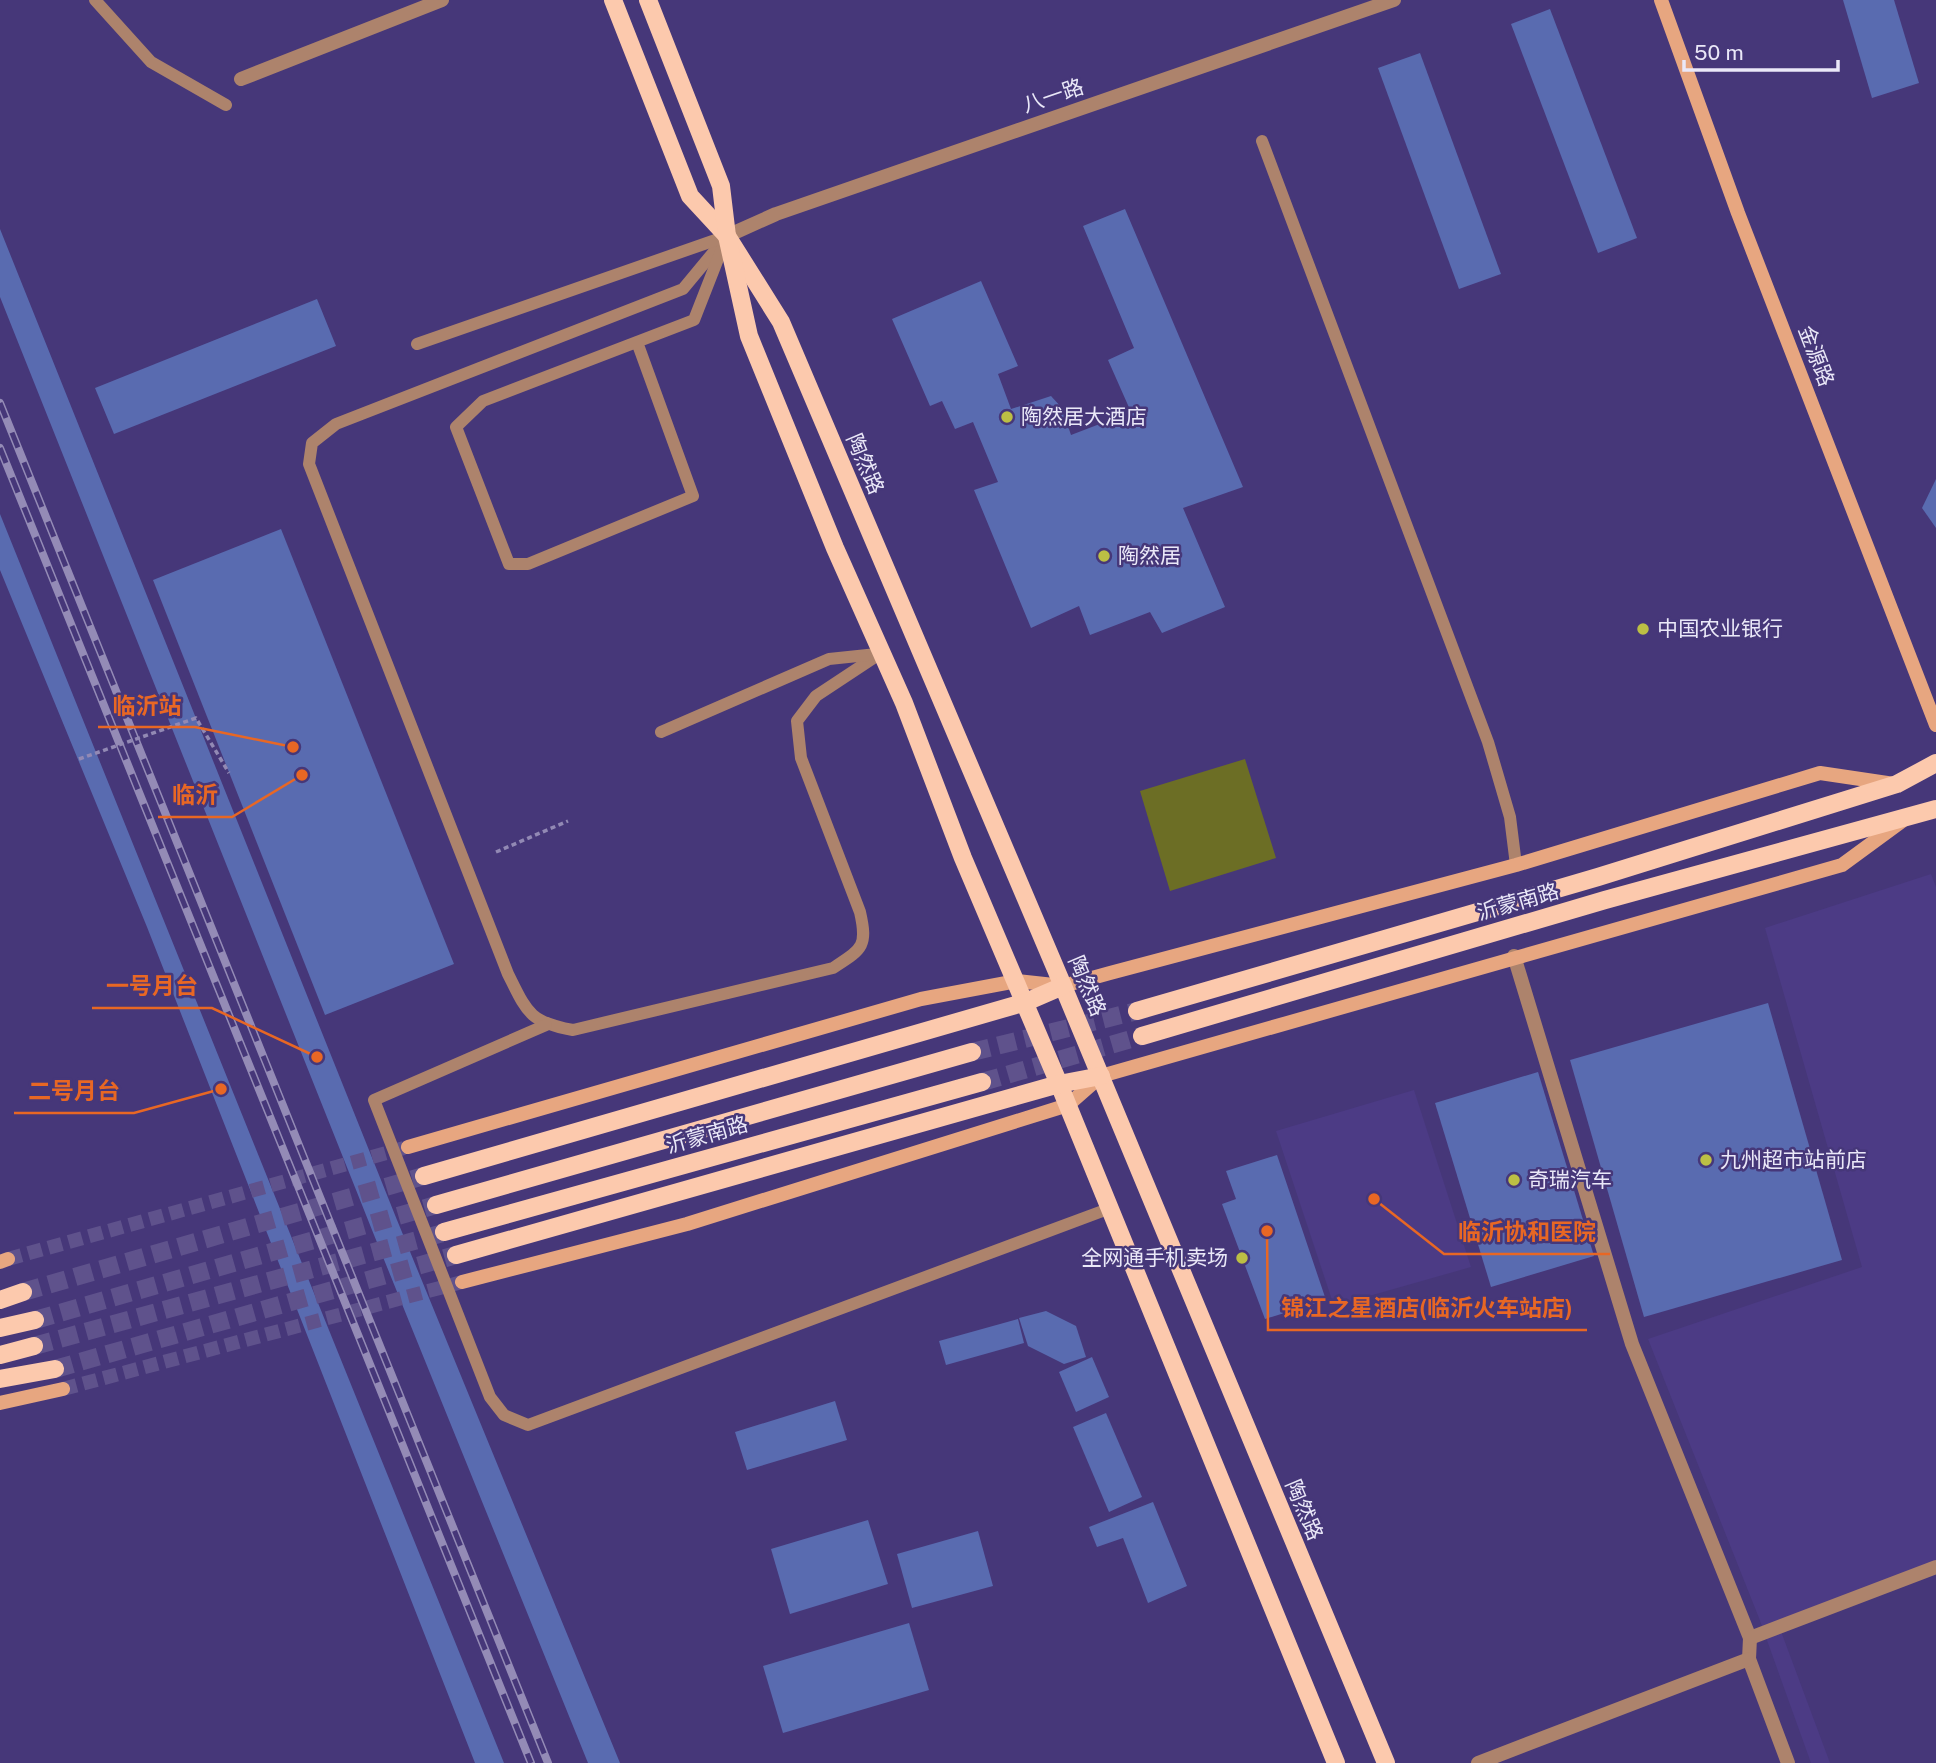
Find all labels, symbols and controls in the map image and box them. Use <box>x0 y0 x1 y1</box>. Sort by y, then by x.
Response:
scale bar <box>1684 28 1838 72</box>
text: 50 m <box>1694 40 1744 65</box>
street label: 八一路 <box>1019 73 1087 118</box>
street label: 金源路 <box>1794 322 1839 390</box>
place label: 陶然居大酒店 <box>1021 404 1147 429</box>
marker: 陶然居大酒店 <box>999 409 1015 425</box>
street label: 陶然路 <box>842 430 889 498</box>
place label: 陶然居 <box>1118 543 1181 568</box>
marker: 陶然居 <box>1096 548 1112 564</box>
place label: 中国农业银行 <box>1657 616 1783 641</box>
marker: 中国农业银行 <box>1635 621 1651 637</box>
callout: 临沂站 <box>98 683 195 727</box>
text: 临沂站 <box>113 692 182 719</box>
callout: 临沂 <box>158 773 232 817</box>
text: 临沂 <box>172 781 218 808</box>
street label: 沂蒙南路 <box>1474 878 1562 925</box>
street label: 陶然路 <box>1064 952 1111 1020</box>
callout: 一号月台 <box>92 964 212 1008</box>
text: 一号月台 <box>106 972 198 999</box>
callout: 二号月台 <box>14 1069 134 1113</box>
text: 二号月台 <box>28 1077 120 1104</box>
street label: 沂蒙南路 <box>663 1111 751 1158</box>
place label: 九州超市站前店 <box>1720 1147 1867 1172</box>
marker: 九州超市站前店 <box>1698 1152 1714 1168</box>
place label: 奇瑞汽车 <box>1528 1167 1612 1192</box>
marker: 奇瑞汽车 <box>1506 1172 1522 1188</box>
callout: 临沂协和医院 <box>1444 1210 1610 1254</box>
text: 临沂协和医院 <box>1458 1218 1596 1245</box>
place label: 全网通手机卖场 <box>1081 1245 1228 1270</box>
marker: 全网通手机卖场 <box>1234 1250 1250 1266</box>
callout: 锦江之星酒店(临沂火车站店) <box>1268 1286 1587 1330</box>
text: 锦江之星酒店(临沂火车站店) <box>1281 1294 1573 1321</box>
street label: 陶然路 <box>1281 1476 1328 1544</box>

